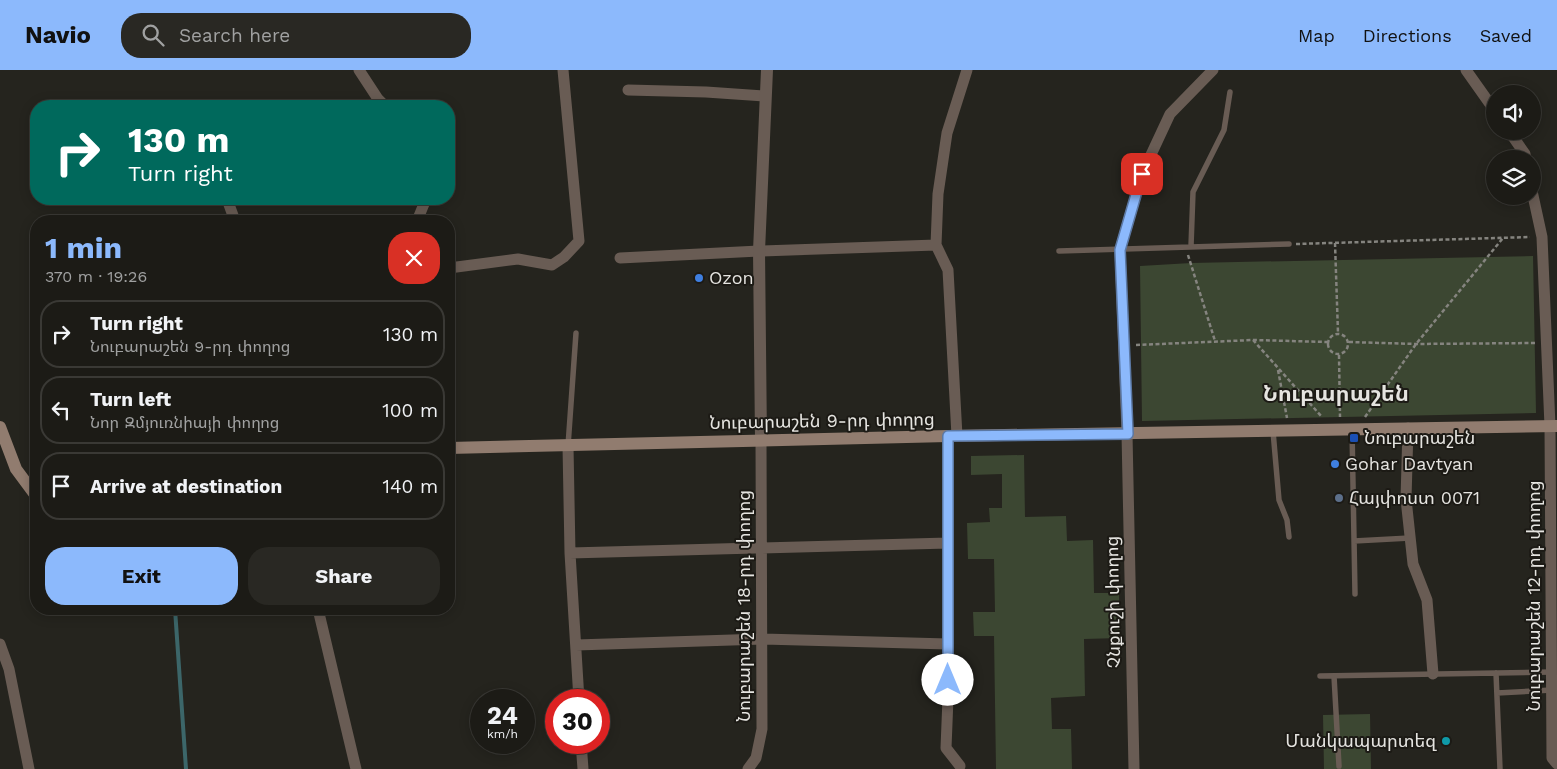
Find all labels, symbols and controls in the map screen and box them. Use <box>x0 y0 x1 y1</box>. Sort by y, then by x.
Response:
search box <box>121 13 471 58</box>
text: Navio <box>25 21 91 49</box>
icon: search <box>139 21 167 49</box>
text: Search here <box>179 24 290 47</box>
text: Map <box>1298 25 1335 46</box>
text: Directions <box>1363 25 1452 46</box>
text: Saved <box>1480 25 1532 46</box>
map controls <box>1486 85 1541 205</box>
button: sound <box>1486 85 1541 140</box>
text: 130 m <box>128 119 229 161</box>
icon: right <box>45 120 110 185</box>
button: layers <box>1486 150 1541 205</box>
pin <box>1121 153 1163 195</box>
icon: arrive <box>1128 160 1156 188</box>
text: Turn right <box>128 161 233 186</box>
text: 1 min <box>45 230 122 265</box>
button: close <box>388 232 440 284</box>
text: 370 m · 19:26 <box>45 267 147 286</box>
place label: Ozon <box>709 267 754 288</box>
marker: Ozon <box>693 272 705 284</box>
text: Turn right <box>90 312 183 335</box>
icon: right <box>47 320 75 348</box>
text: 130 m <box>383 323 438 346</box>
text: Նուբարաշեն 9-րդ փողոց <box>90 337 290 356</box>
district label: Նուբարաշեն <box>1263 381 1409 406</box>
text: Turn left <box>90 388 171 411</box>
icon: left <box>47 396 75 424</box>
text: 100 m <box>382 399 438 422</box>
street label: Նուբարաշեն 9-րդ փողոց <box>709 408 935 433</box>
text: Նոր Զմյուռնիայի փողոց <box>90 413 279 432</box>
place label: Նուբարաշեն <box>1364 427 1475 448</box>
marker: Նուբարաշեն <box>1348 432 1360 444</box>
place label: Gohar Davtyan <box>1345 453 1473 474</box>
marker: Gohar Davtyan <box>1329 458 1341 470</box>
icon: arrive <box>47 472 75 500</box>
text: Arrive at destination <box>90 475 282 498</box>
text: 140 m <box>383 475 438 498</box>
street label: Նուբարաշեն 12-րդ փողոց <box>1523 480 1544 712</box>
place label: Հայփոստ 0071 <box>1349 487 1480 508</box>
street label: Նուբարաշեն 18-րդ փողոց <box>733 490 754 722</box>
marker: Հայփոստ 0071 <box>1333 492 1345 504</box>
street label: Չնքուշի փողոց <box>1101 536 1124 668</box>
button: Exit <box>45 547 238 605</box>
button: Share <box>248 547 440 605</box>
position arrow <box>921 653 973 705</box>
speed limit sign: 30 <box>545 689 610 754</box>
text: 24 <box>487 701 518 730</box>
text: km/h <box>487 727 518 741</box>
place label: Մանկապարտեզ <box>1285 730 1437 751</box>
marker: Մանկապարտեզ <box>1440 735 1452 747</box>

